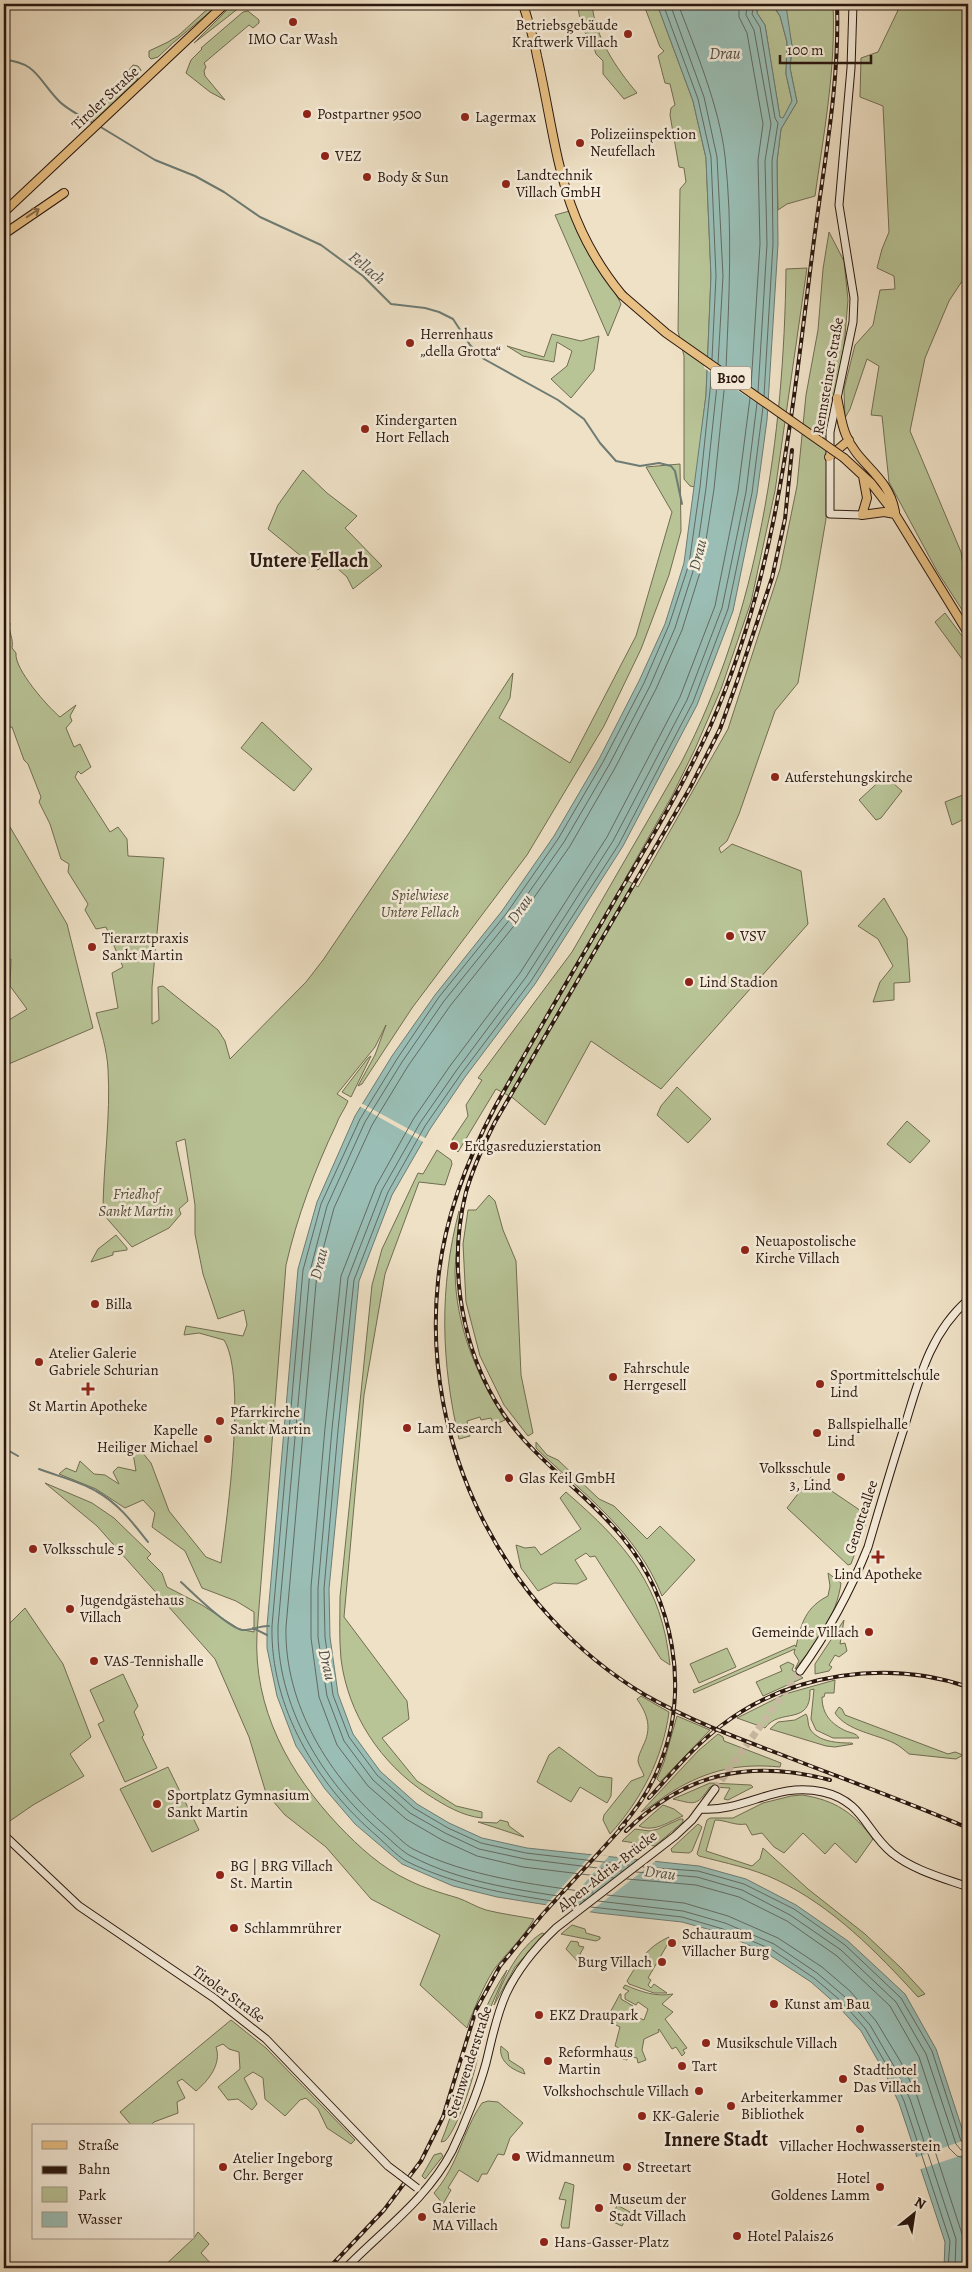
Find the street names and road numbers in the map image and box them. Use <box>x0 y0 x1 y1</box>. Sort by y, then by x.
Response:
street label: Tiroler Straße <box>67 61 143 134</box>
street label: Rennsteiner Straße <box>808 316 848 436</box>
road number: B100 <box>711 366 751 389</box>
street label: Genotteallee <box>840 1477 882 1556</box>
street label: Alpen-Adria-Brücke <box>552 1826 661 1917</box>
street label: Tiroler Straße <box>189 1961 270 2027</box>
street label: Steinwenderstraße <box>441 2003 497 2121</box>

